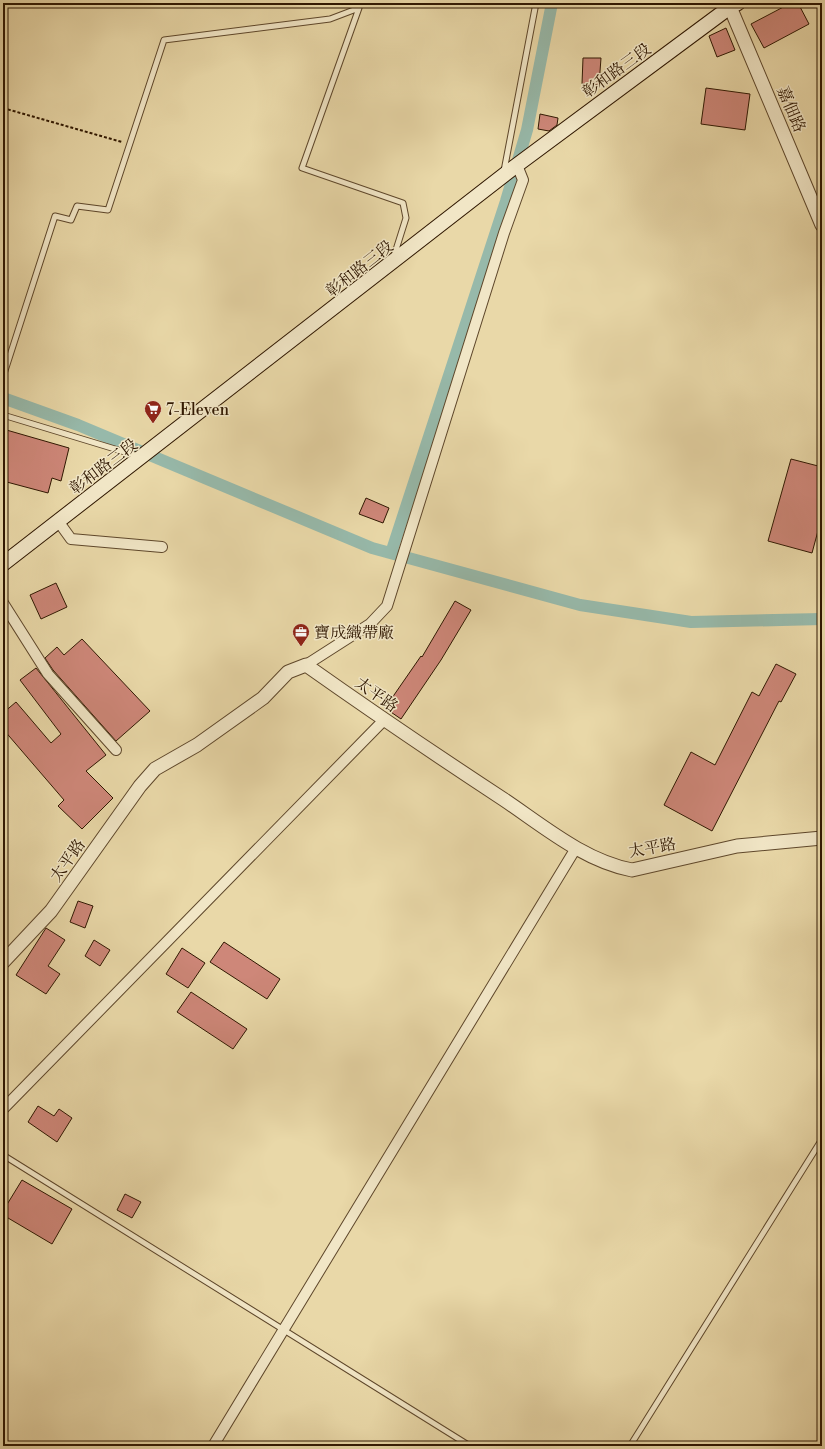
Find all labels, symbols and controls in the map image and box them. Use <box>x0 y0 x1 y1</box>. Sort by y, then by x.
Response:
street label: 彰和路三段 <box>578 39 655 102</box>
street label: 嘉佃路 <box>772 83 810 135</box>
street label: 彰和路三段 <box>322 236 397 301</box>
supermarket icon: 7-Eleven <box>143 399 163 424</box>
place label: 7-Eleven <box>166 400 229 420</box>
street label: 彰和路三段 <box>66 435 142 499</box>
office icon: 寶成織帶廠 <box>291 622 311 647</box>
place label: 寶成織帶廠 <box>314 623 394 643</box>
street label: 太平路 <box>351 673 402 717</box>
street label: 太平路 <box>627 834 678 862</box>
street label: 太平路 <box>46 835 90 886</box>

